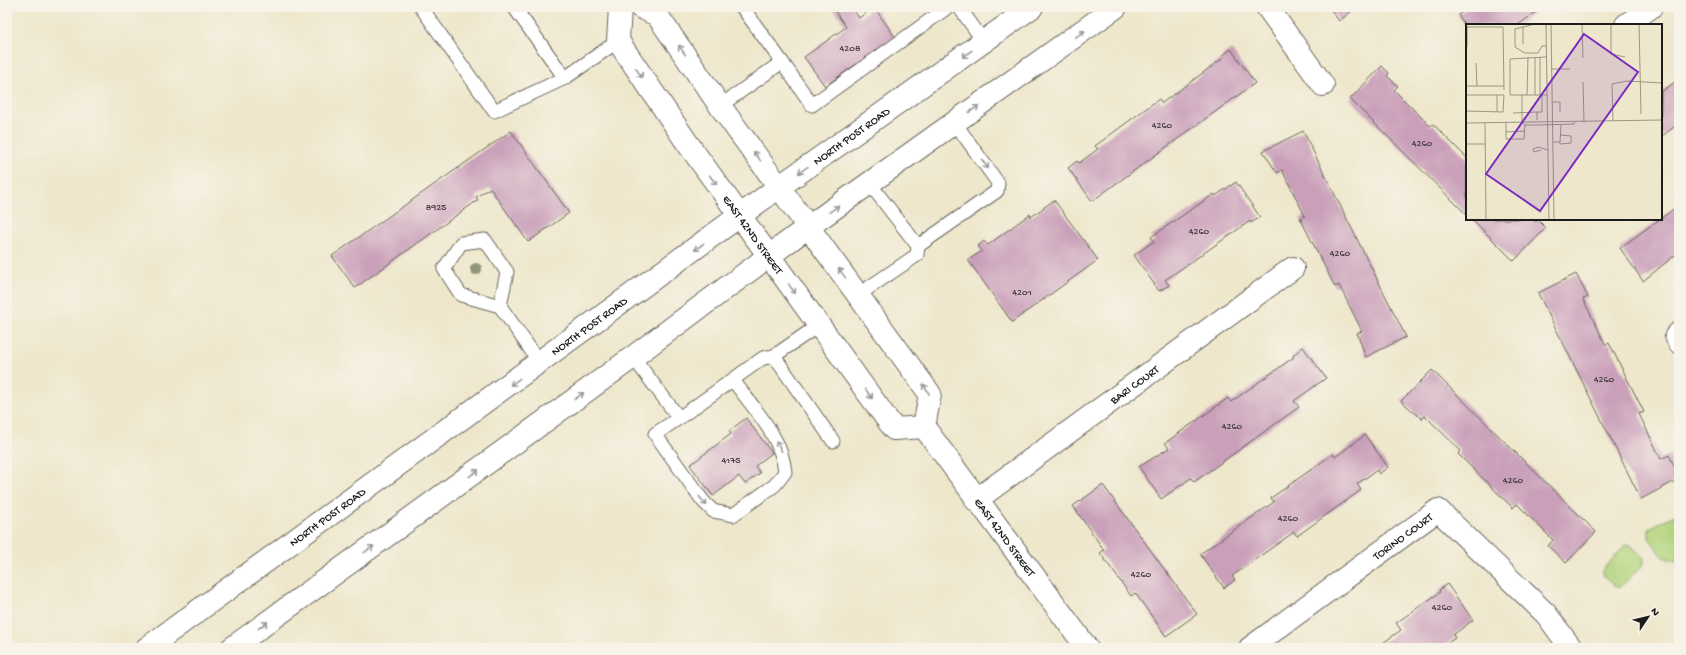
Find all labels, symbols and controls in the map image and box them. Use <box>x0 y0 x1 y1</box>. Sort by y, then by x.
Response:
inset map <box>1466 24 1662 220</box>
one-way arrow <box>1074 30 1085 38</box>
house number: 4208 <box>840 43 861 55</box>
one-way arrow <box>678 45 686 56</box>
one-way arrow <box>961 50 972 58</box>
one-way arrow <box>636 67 644 79</box>
street label: NORTH POST ROAD <box>811 105 894 169</box>
one-way arrow <box>968 105 979 113</box>
house number: 4260 <box>1152 120 1173 132</box>
house number: 4260 <box>1412 138 1433 150</box>
one-way arrow <box>753 151 761 162</box>
one-way arrow <box>981 159 989 170</box>
one-way arrow <box>798 166 809 174</box>
one-way arrow <box>709 174 717 185</box>
street label: EAST 42ND STREET <box>718 193 786 279</box>
house number: 8925 <box>426 202 446 214</box>
one-way arrow <box>828 205 839 213</box>
house number: 4260 <box>1189 226 1210 238</box>
one-way arrow <box>693 243 704 251</box>
house number: 4260 <box>1330 248 1351 260</box>
one-way arrow <box>838 267 846 278</box>
one-way arrow <box>788 283 796 294</box>
house number: 4201 <box>1012 287 1032 299</box>
street label: NORTH POST ROAD <box>549 295 631 360</box>
street label: BARI COURT <box>1107 363 1164 409</box>
house number: 4260 <box>1594 374 1615 386</box>
one-way arrow <box>509 377 520 386</box>
one-way arrow <box>921 384 930 395</box>
one-way arrow <box>865 388 873 399</box>
one-way arrow <box>573 392 584 401</box>
house number: 4260 <box>1222 421 1243 433</box>
one-way arrow <box>774 440 782 452</box>
house number: 4175 <box>721 455 741 467</box>
one-way arrow <box>468 469 479 477</box>
house number: 4260 <box>1503 475 1524 487</box>
street label: NORTH POST ROAD <box>287 486 369 551</box>
one-way arrow <box>699 495 708 506</box>
street label: EAST 42ND STREET <box>970 496 1038 581</box>
street label: TORINO COURT <box>1370 510 1437 565</box>
house number: 4260 <box>1278 513 1299 525</box>
one-way arrow <box>363 545 374 553</box>
house number: 4260 <box>1131 569 1152 581</box>
north arrow <box>1628 597 1668 637</box>
house number: 4260 <box>1432 602 1453 614</box>
text: N <box>1648 606 1662 619</box>
one-way arrow <box>258 621 269 629</box>

